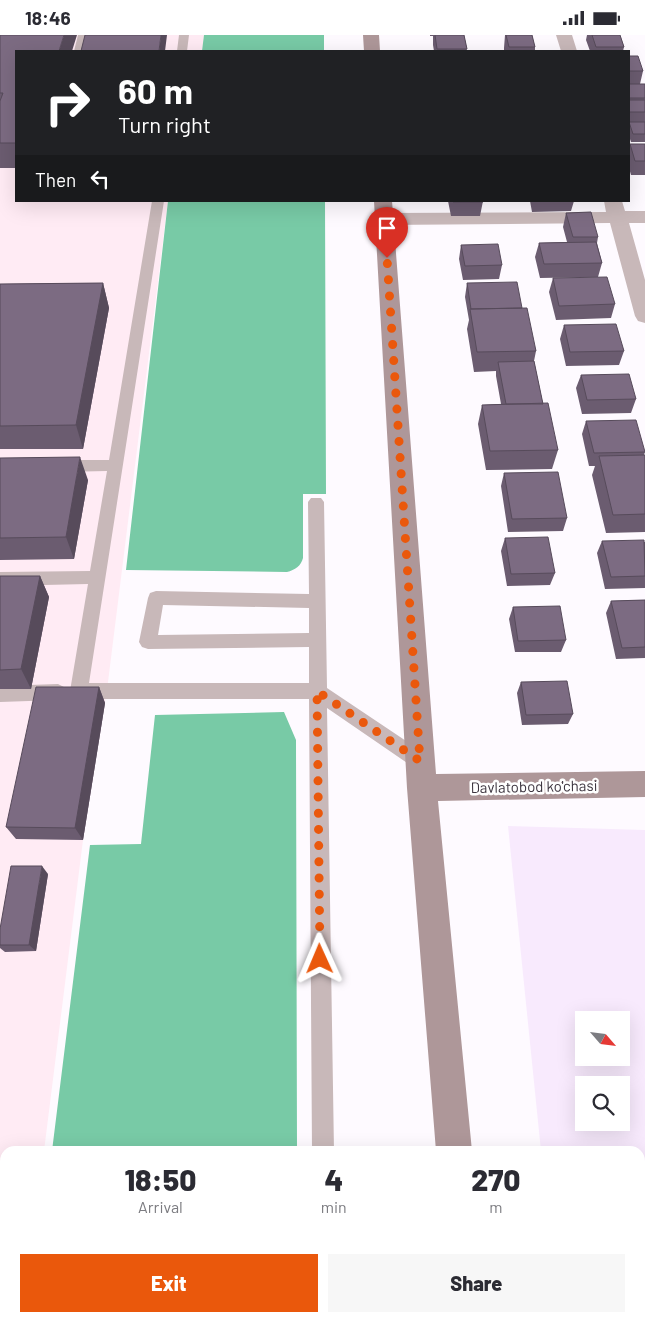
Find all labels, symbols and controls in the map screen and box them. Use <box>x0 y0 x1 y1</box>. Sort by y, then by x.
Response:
text: 18:46 <box>25 6 71 29</box>
text: 60 m <box>118 69 193 111</box>
icon: right <box>35 70 100 135</box>
text: Turn right <box>118 111 211 137</box>
icon: left <box>86 165 114 193</box>
text: Then <box>35 168 76 191</box>
pin <box>366 207 408 258</box>
icon: arrive <box>373 214 401 242</box>
street label: Davlatobod ko'chasi <box>470 776 598 796</box>
position arrow <box>293 932 345 984</box>
north arrow <box>575 1011 630 1066</box>
map controls <box>575 1011 630 1131</box>
button: search <box>575 1076 630 1131</box>
text: 18:50 <box>124 1161 196 1197</box>
text: 4 <box>324 1161 343 1197</box>
text: 270 <box>471 1161 521 1197</box>
text: Arrival <box>138 1197 183 1216</box>
text: min <box>321 1197 347 1216</box>
text: m <box>489 1197 502 1216</box>
button: Exit <box>20 1254 318 1312</box>
button: Share <box>328 1254 625 1312</box>

